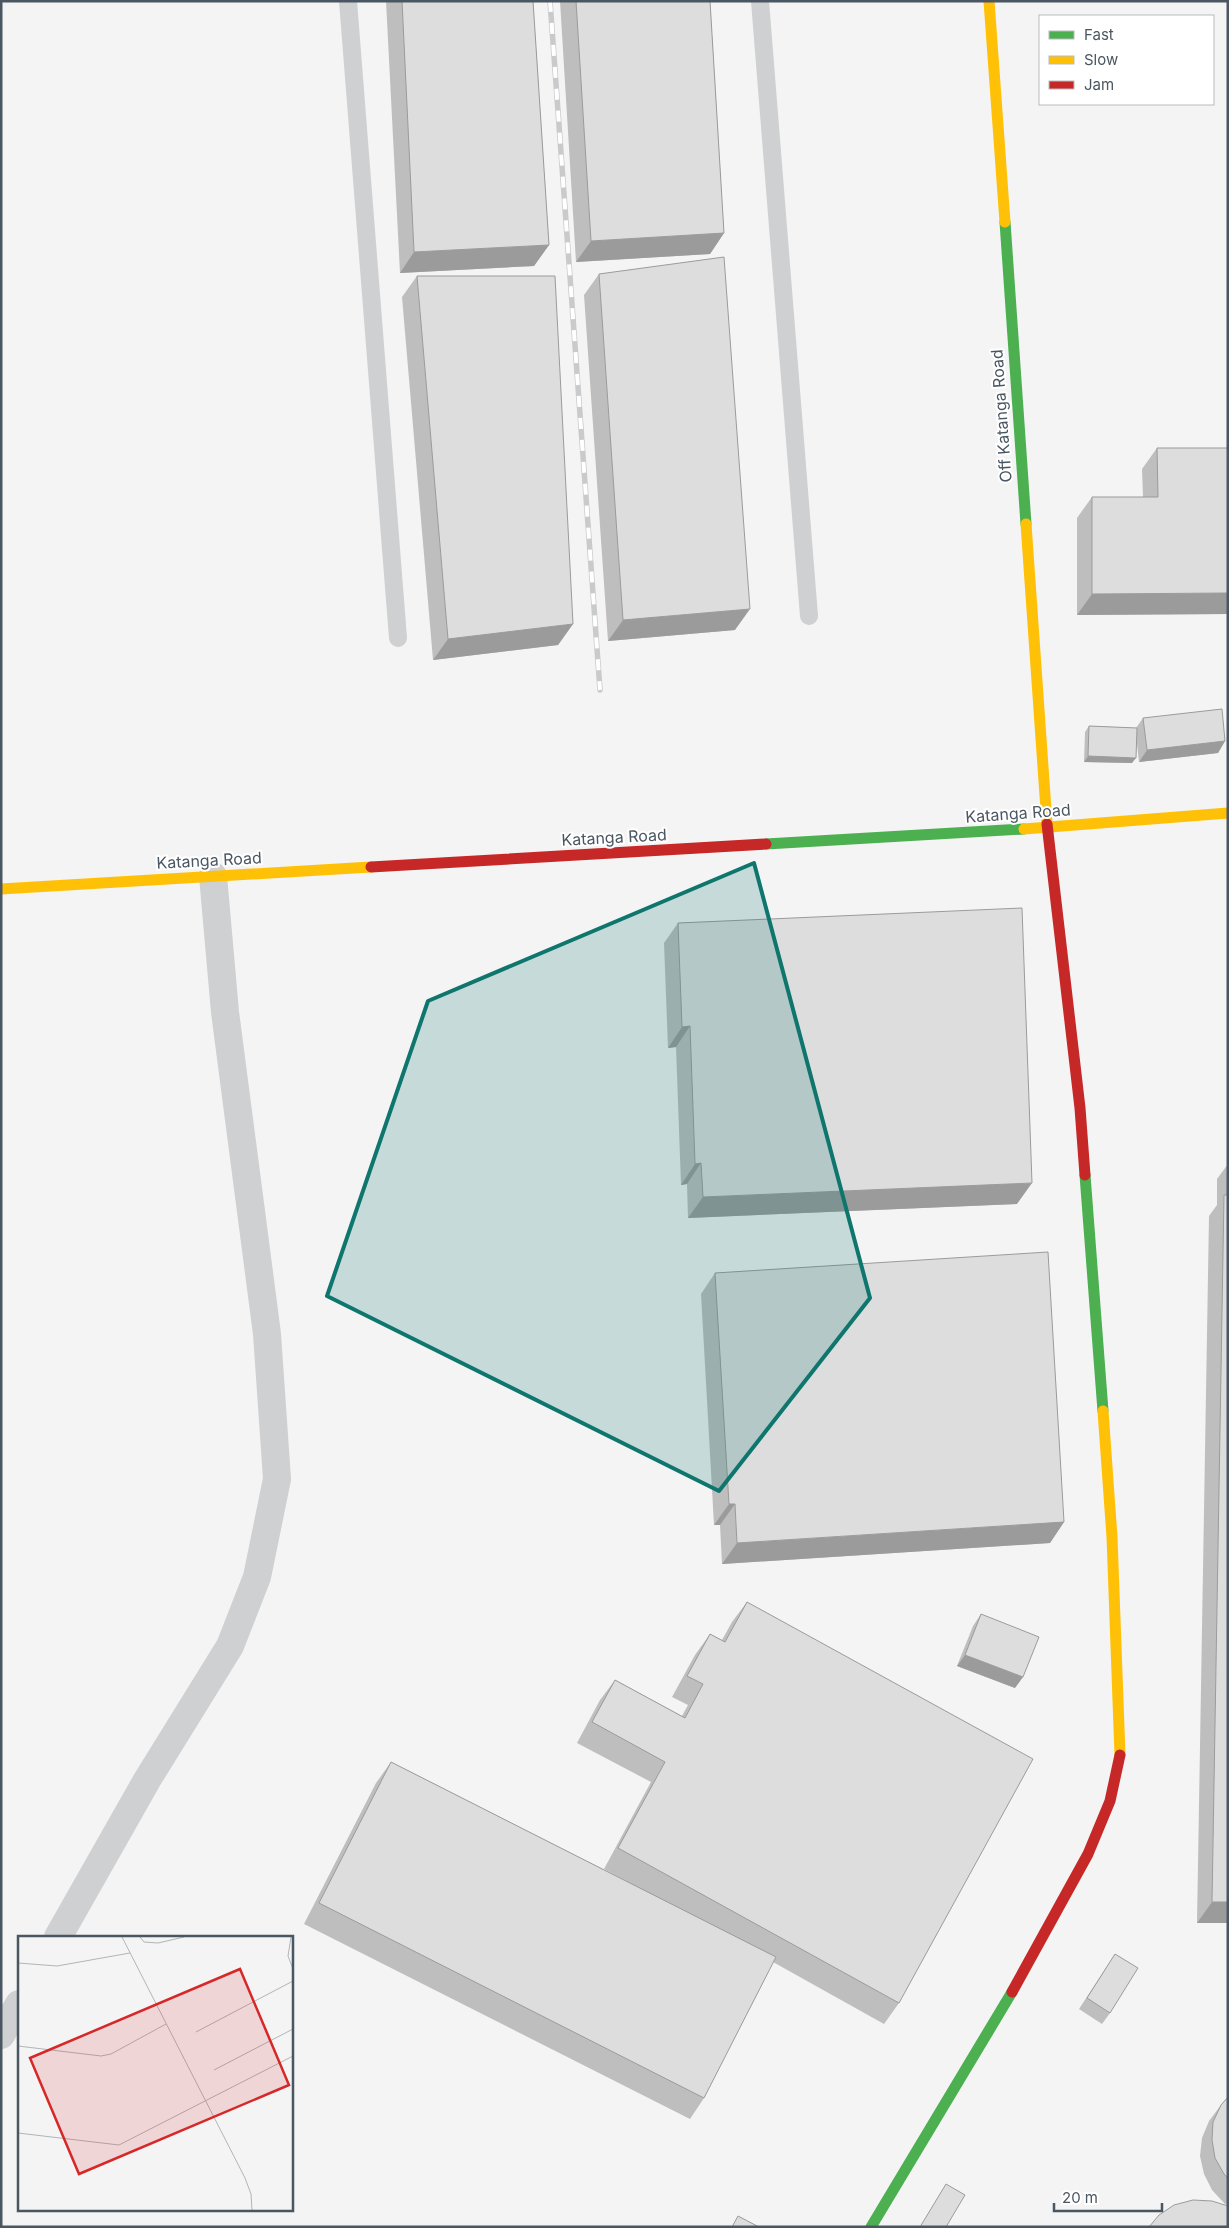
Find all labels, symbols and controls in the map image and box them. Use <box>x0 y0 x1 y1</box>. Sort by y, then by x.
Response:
legend <box>1039 15 1214 105</box>
text: Fast <box>1084 25 1114 44</box>
text: Slow <box>1084 50 1118 69</box>
text: Jam <box>1084 75 1114 94</box>
street label: Off Katanga Road <box>986 349 1016 483</box>
street label: Katanga Road <box>965 799 1071 827</box>
street label: Katanga Road <box>561 824 667 850</box>
street label: Katanga Road <box>156 847 262 873</box>
inset map <box>18 1936 292 2210</box>
scale bar <box>1054 2180 1162 2212</box>
text: 20 m <box>1062 2188 1098 2207</box>

